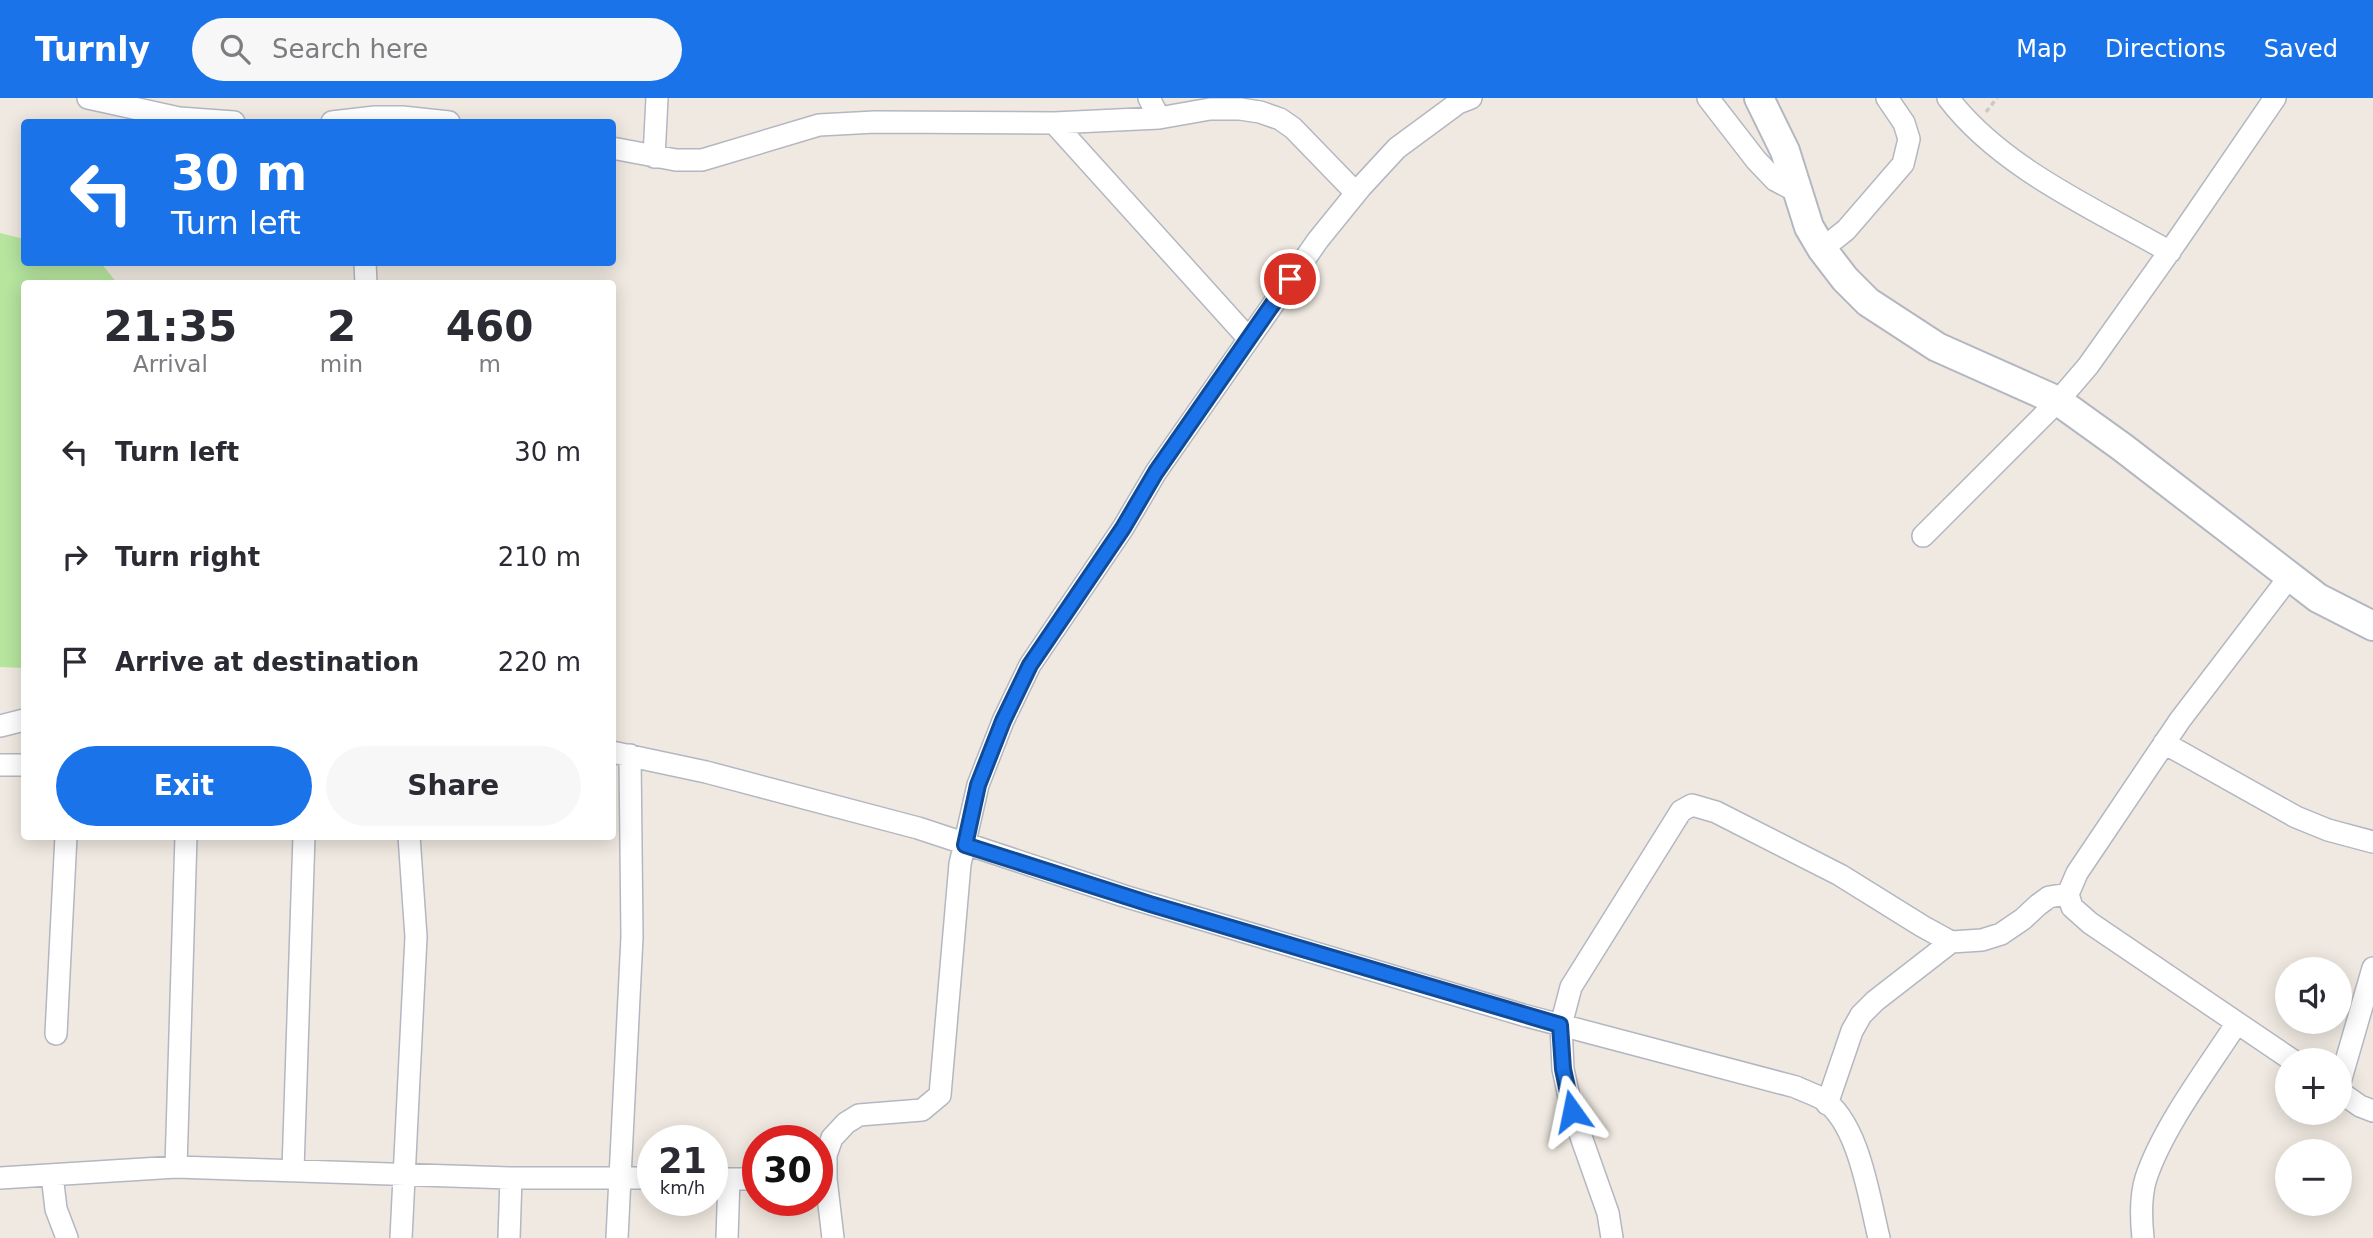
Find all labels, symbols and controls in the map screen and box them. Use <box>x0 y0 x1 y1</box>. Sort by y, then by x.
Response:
search box <box>192 18 682 81</box>
text: Turnly <box>35 30 150 69</box>
icon: search <box>216 30 254 68</box>
text: Search here <box>272 34 428 64</box>
text: Map <box>2016 35 2067 63</box>
text: Directions <box>2105 35 2226 63</box>
text: Saved <box>2264 35 2338 63</box>
text: 30 m <box>171 145 307 202</box>
icon: left <box>56 147 147 238</box>
text: Turn left <box>171 204 301 242</box>
pin <box>1260 249 1320 309</box>
icon: arrive <box>1271 260 1309 298</box>
text: 21:35 <box>104 302 237 351</box>
text: 2 <box>327 302 356 351</box>
text: 460 <box>446 302 533 351</box>
text: Arrival <box>133 351 208 377</box>
text: min <box>320 351 363 377</box>
text: m <box>478 351 501 377</box>
icon: left <box>56 433 94 471</box>
text: Turn left <box>115 437 239 467</box>
text: 30 m <box>514 437 581 467</box>
icon: right <box>56 538 94 576</box>
text: Turn right <box>115 542 260 572</box>
text: 210 m <box>498 542 581 572</box>
icon: arrive <box>56 643 94 681</box>
text: Arrive at destination <box>115 647 419 677</box>
text: 220 m <box>498 647 581 677</box>
button: Exit <box>56 746 312 826</box>
button: Share <box>326 746 581 826</box>
map controls <box>2275 957 2352 1216</box>
button: sound <box>2275 957 2352 1034</box>
button: + <box>2275 1048 2352 1125</box>
position arrow <box>1535 1074 1609 1148</box>
speed limit sign: 30 <box>742 1125 833 1216</box>
button: − <box>2275 1139 2352 1216</box>
text: 21 <box>658 1141 707 1181</box>
text: km/h <box>660 1177 705 1198</box>

